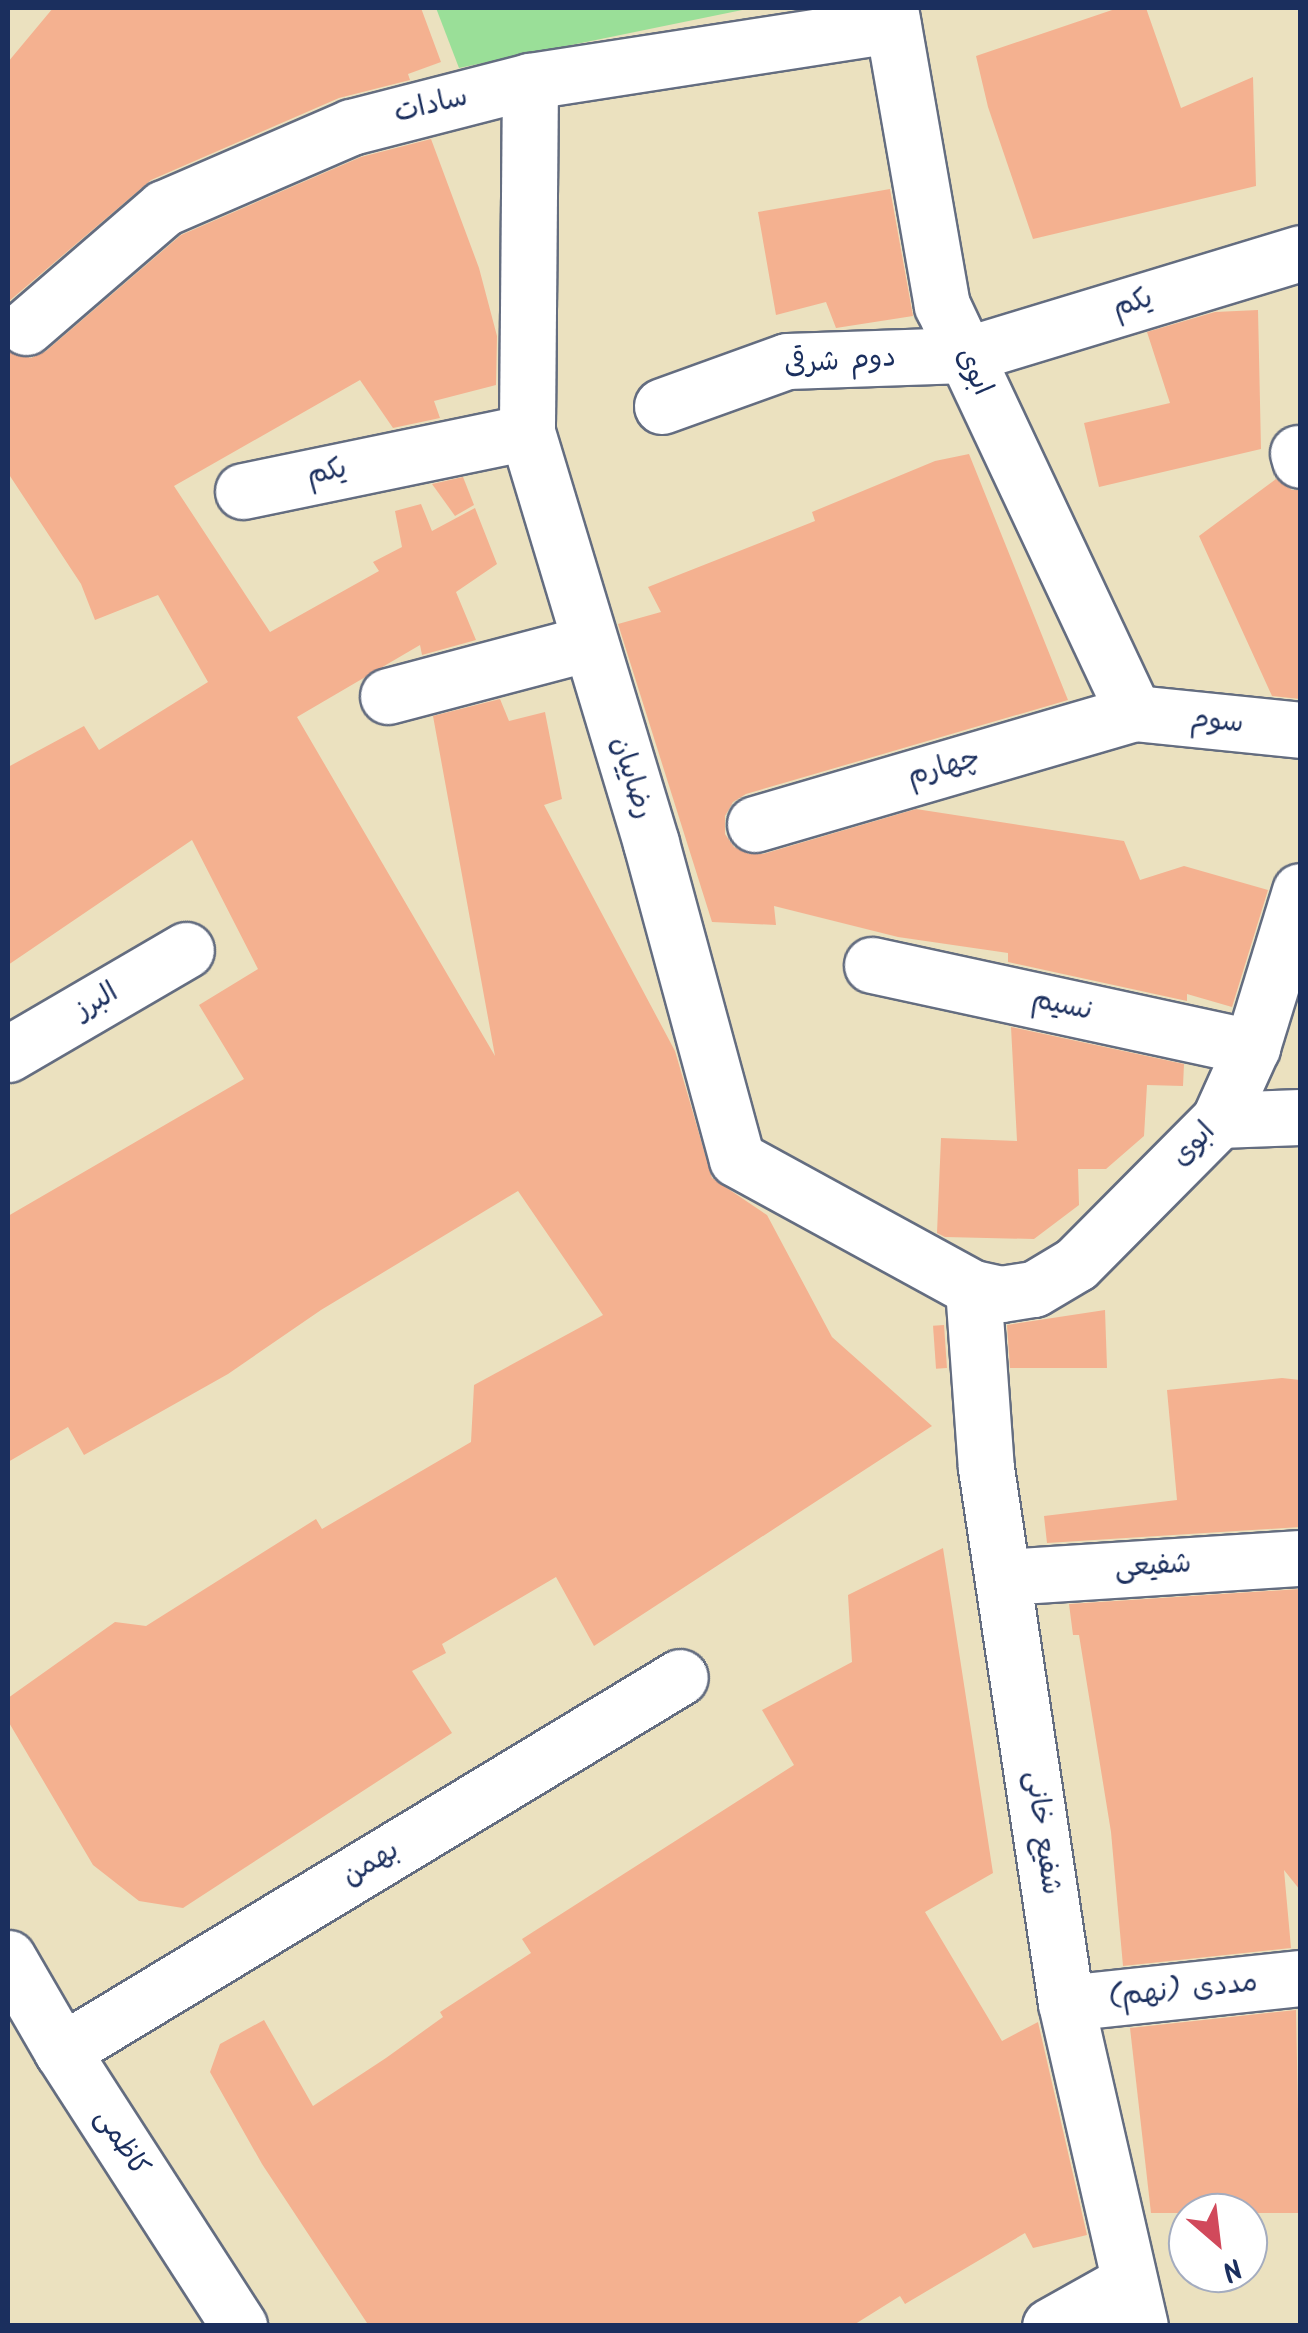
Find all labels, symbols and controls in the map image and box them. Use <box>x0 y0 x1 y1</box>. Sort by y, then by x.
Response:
street label: سادات <box>391 81 471 131</box>
street label: یکم <box>1109 282 1157 326</box>
street label: دوم شرقی <box>783 341 897 383</box>
street label: ابوی <box>947 343 999 401</box>
street label: یکم <box>304 452 350 494</box>
street label: سوم <box>1189 703 1245 741</box>
street label: رضاییان <box>602 733 660 823</box>
street label: چهارم <box>904 742 984 794</box>
street label: البرز <box>69 976 125 1028</box>
street label: نسیم <box>1029 983 1095 1029</box>
street label: ابوی <box>1165 1116 1223 1174</box>
street label: شفیعی <box>1114 1548 1192 1586</box>
street label: شفیع خانی <box>1017 1769 1067 1897</box>
street label: بهمن <box>336 1834 406 1894</box>
street label: مددی (نهم) <box>1107 1966 1259 2016</box>
street label: کاظمی <box>87 2103 155 2183</box>
north arrow <box>1168 2193 1268 2293</box>
text: N <box>1213 2244 1250 2292</box>

